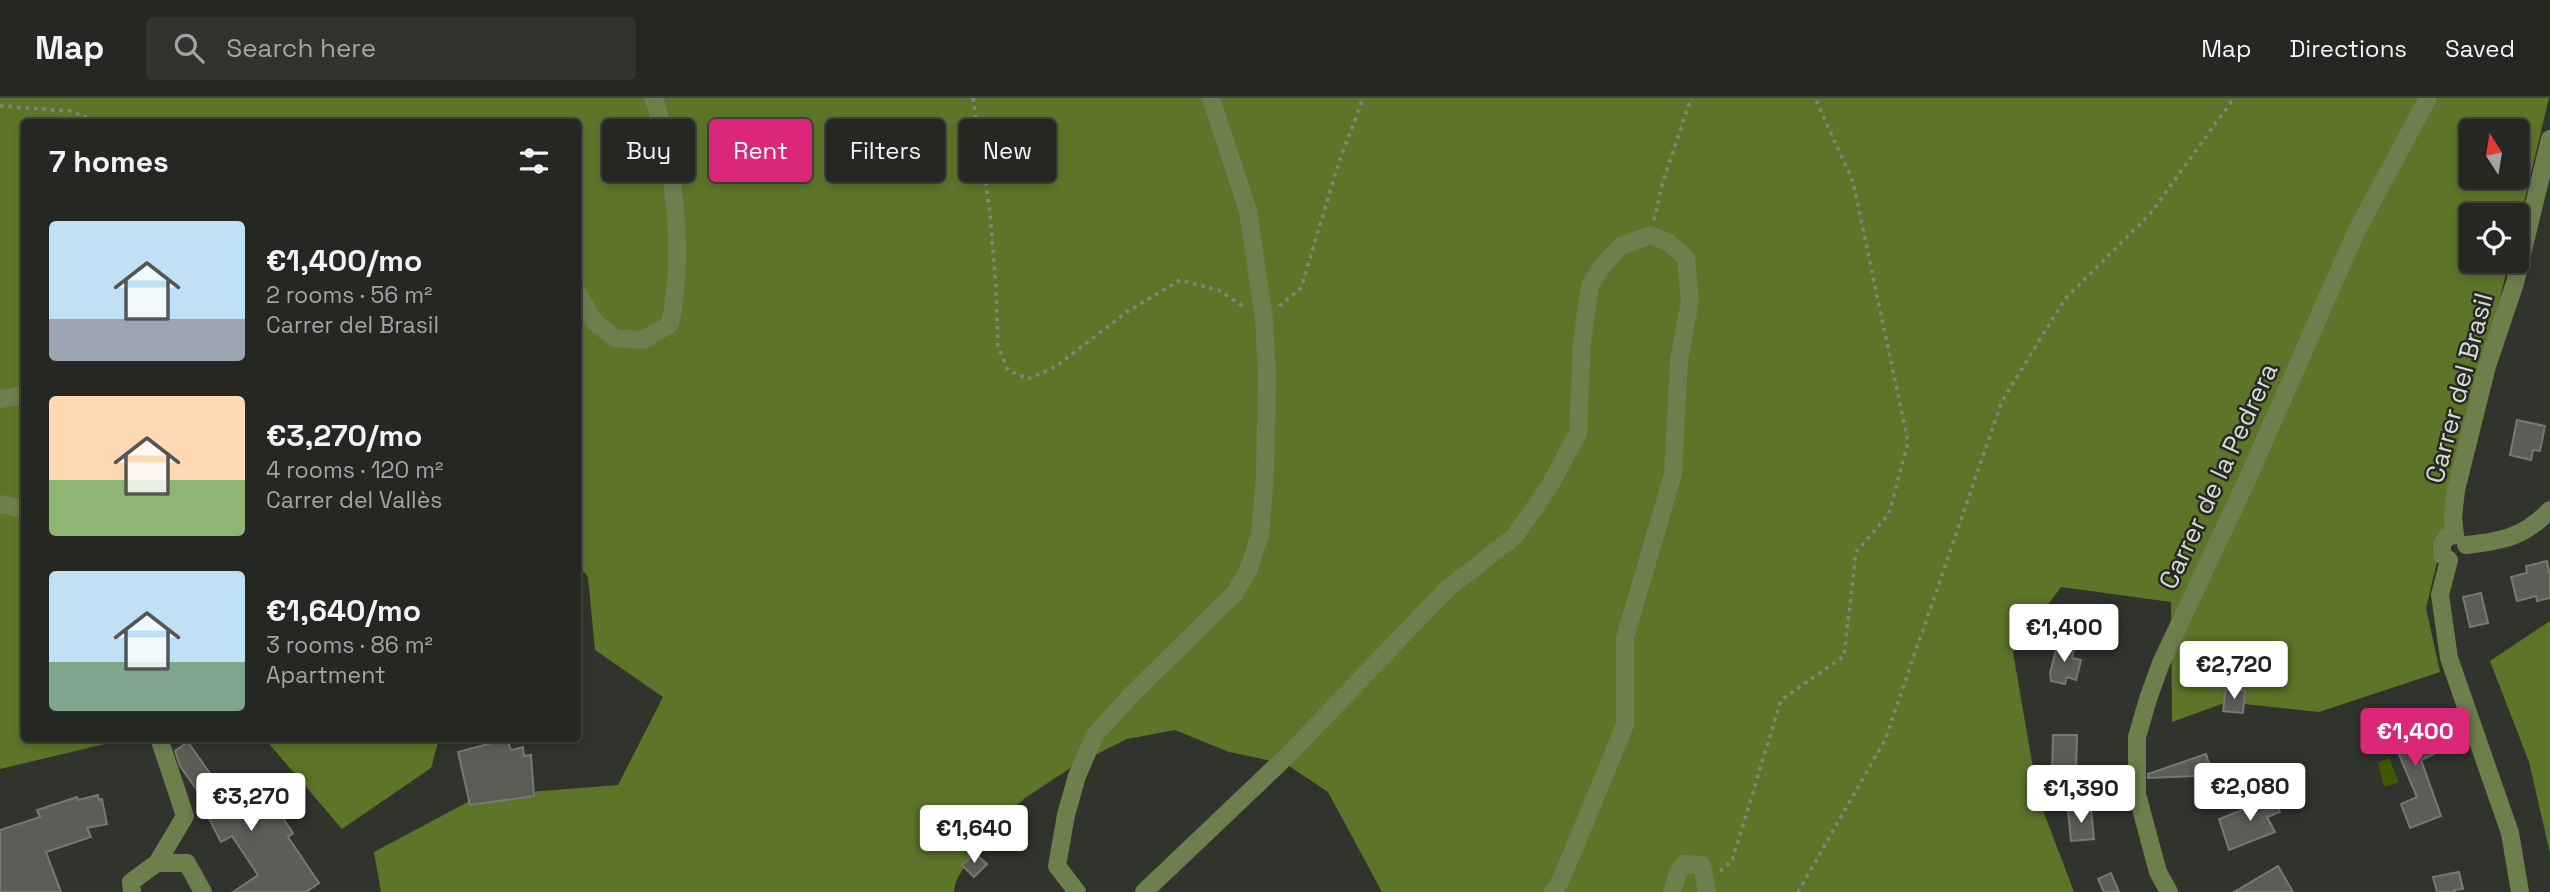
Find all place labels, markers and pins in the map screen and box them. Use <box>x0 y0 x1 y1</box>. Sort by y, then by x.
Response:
pin: €1,400 <box>2007 604 2121 664</box>
pin: €2,720 <box>2177 642 2291 701</box>
pin: €1,400 <box>2358 708 2472 768</box>
pin: €2,080 <box>2193 764 2307 823</box>
pin: €1,390 <box>2024 766 2138 825</box>
pin: €3,270 <box>194 774 308 833</box>
pin: €1,640 <box>917 806 1031 865</box>

